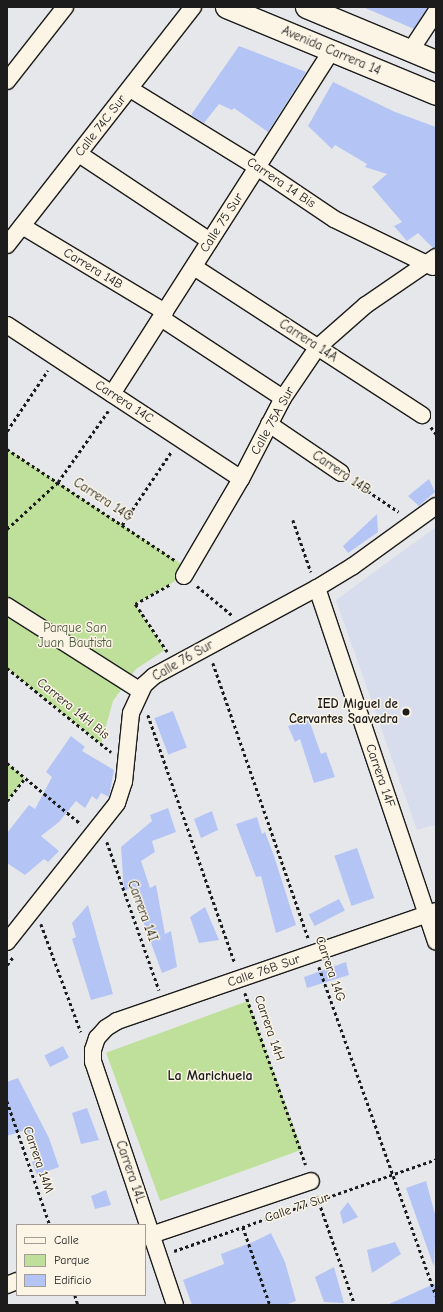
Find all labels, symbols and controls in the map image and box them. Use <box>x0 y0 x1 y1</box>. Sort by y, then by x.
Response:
street label: Avenida Carrera 14 <box>279 23 383 79</box>
street label: Calle 74C Sur <box>72 92 130 160</box>
street label: Carrera 14 Bis <box>244 154 318 212</box>
street label: Calle 75 Sur <box>197 190 247 256</box>
street label: Carrera 14B <box>60 245 126 293</box>
street label: Carrera 14A <box>276 316 340 366</box>
street label: Carrera 14C <box>92 377 156 427</box>
street label: Calle 75A Sur <box>248 384 298 458</box>
street label: Carrera 14B <box>309 448 373 498</box>
street label: Carrera 14G <box>70 475 136 525</box>
park label: Parque San Juan Bautista <box>38 621 112 652</box>
street label: Calle 76 Sur <box>150 637 216 685</box>
street label: Carrera 14H Bis <box>34 675 112 743</box>
place label: IED Miguel de Cervantes Saavedra <box>289 697 398 728</box>
marker: IED Miguel de Cervantes Saavedra <box>401 707 411 717</box>
street label: Carrera 14F <box>362 742 398 810</box>
street label: Carrera 14I <box>124 878 160 944</box>
street label: Carrera 14G <box>312 934 348 1004</box>
street label: Calle 76B Sur <box>226 951 302 991</box>
street label: Carrera 14H <box>251 993 287 1063</box>
district label: La Marichuela <box>167 1068 253 1084</box>
street label: Carrera 14M <box>19 1125 57 1195</box>
street label: Carrera 14L <box>112 1139 148 1205</box>
street label: Calle 77 Sur <box>263 1190 331 1226</box>
legend <box>16 1224 146 1296</box>
text: Calle <box>54 1233 79 1247</box>
text: Parque <box>54 1253 89 1267</box>
text: Edificio <box>54 1273 91 1287</box>

